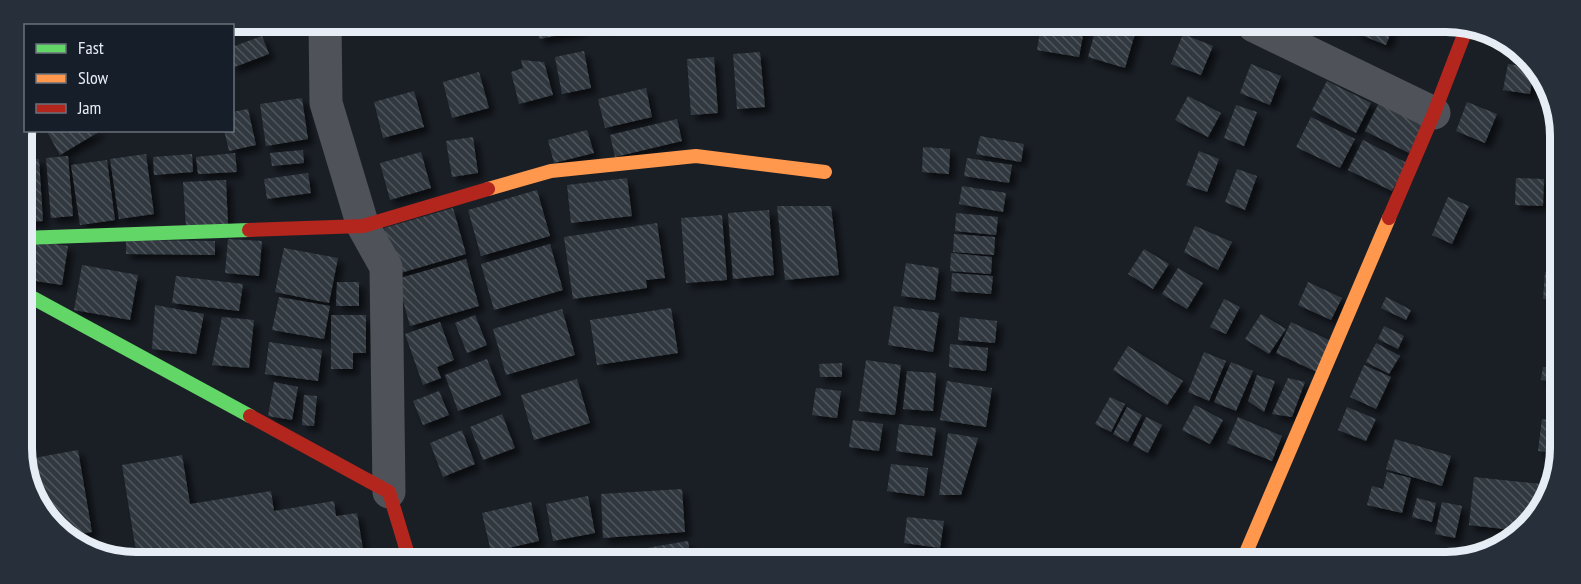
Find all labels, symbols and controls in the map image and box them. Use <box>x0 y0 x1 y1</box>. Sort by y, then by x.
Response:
legend <box>24 24 234 132</box>
text: Fast <box>78 36 104 59</box>
text: Slow <box>78 66 109 89</box>
text: Jam <box>77 96 101 119</box>

